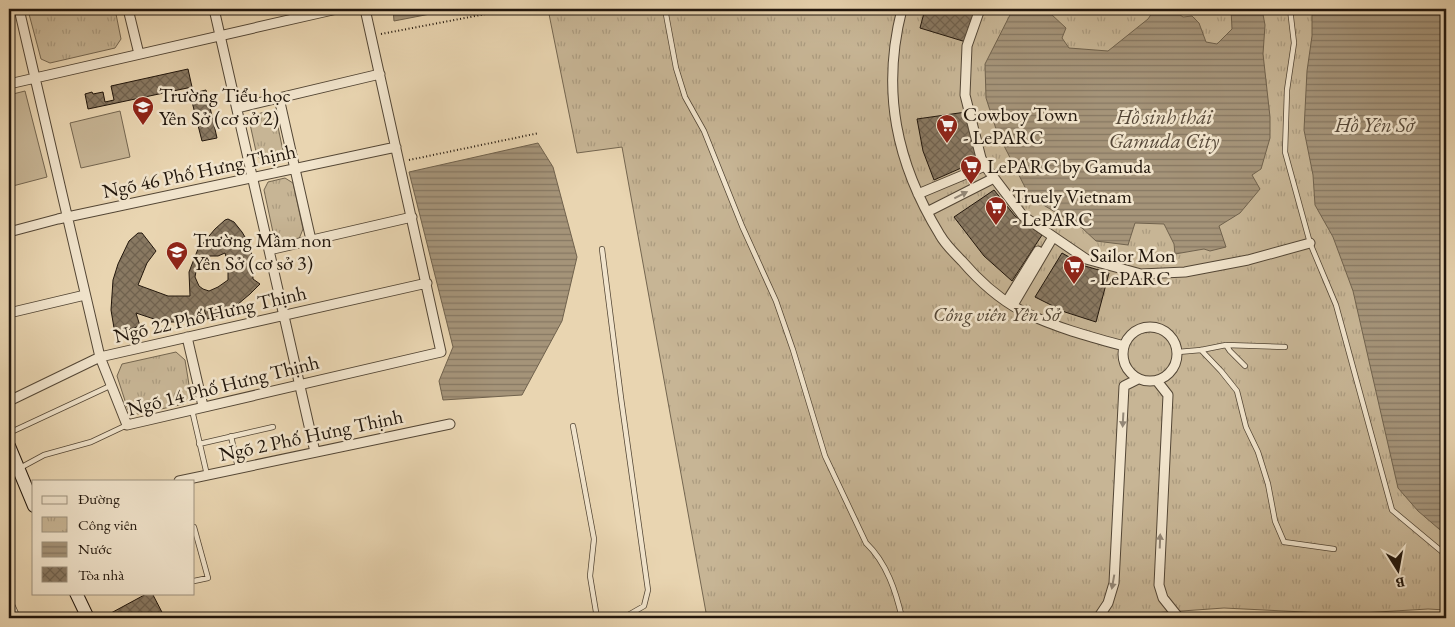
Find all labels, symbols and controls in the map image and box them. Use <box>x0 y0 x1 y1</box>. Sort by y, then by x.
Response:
place label: Trường Tiểu học Yên Sở (cơ sở 2) <box>159 82 291 131</box>
school or university icon: Trường Tiểu học Yên Sở (cơ sở 2) <box>131 95 155 126</box>
place label: Cowboy Town - LePARC <box>963 101 1079 150</box>
water label: Hồ sinh thái Gamuda City <box>1109 103 1220 154</box>
water label: Hồ Yên Sở <box>1334 111 1417 138</box>
supermarket icon: Cowboy Town - LePARC <box>935 113 959 144</box>
street label: Ngõ 46 Phố Hưng Thịnh <box>100 138 298 204</box>
place label: LePARC by Gamuda <box>987 153 1151 179</box>
supermarket icon: LePARC by Gamuda <box>959 154 983 185</box>
place label: Truely Vietnam - LePARC <box>1012 183 1133 232</box>
one-way arrow <box>953 191 968 199</box>
supermarket icon: Truely Vietnam - LePARC <box>984 195 1008 226</box>
place label: Trường Mầm non Yên Sở (cơ sở 3) <box>193 227 332 276</box>
school or university icon: Trường Mầm non Yên Sở (cơ sở 3) <box>165 240 189 271</box>
place label: Sailor Mon - LePARC <box>1090 242 1176 291</box>
supermarket icon: Sailor Mon - LePARC <box>1062 254 1086 285</box>
street label: Ngõ 22 Phố Hưng Thịnh <box>111 279 309 349</box>
park label: Công viên Yên Sở <box>933 301 1062 327</box>
street label: Ngõ 14 Phố Hưng Thịnh <box>124 349 322 421</box>
street label: Ngõ 2 Phố Hưng Thịnh <box>217 403 405 467</box>
one-way arrow <box>1118 412 1126 428</box>
legend <box>32 480 195 594</box>
text: Đường <box>78 489 120 508</box>
text: Công viên <box>78 515 138 534</box>
one-way arrow <box>1157 533 1165 549</box>
text: Nước <box>78 539 112 558</box>
north arrow <box>1372 544 1422 594</box>
text: Tòa nhà <box>78 565 124 584</box>
text: B <box>1394 573 1407 592</box>
one-way arrow <box>1108 574 1116 590</box>

